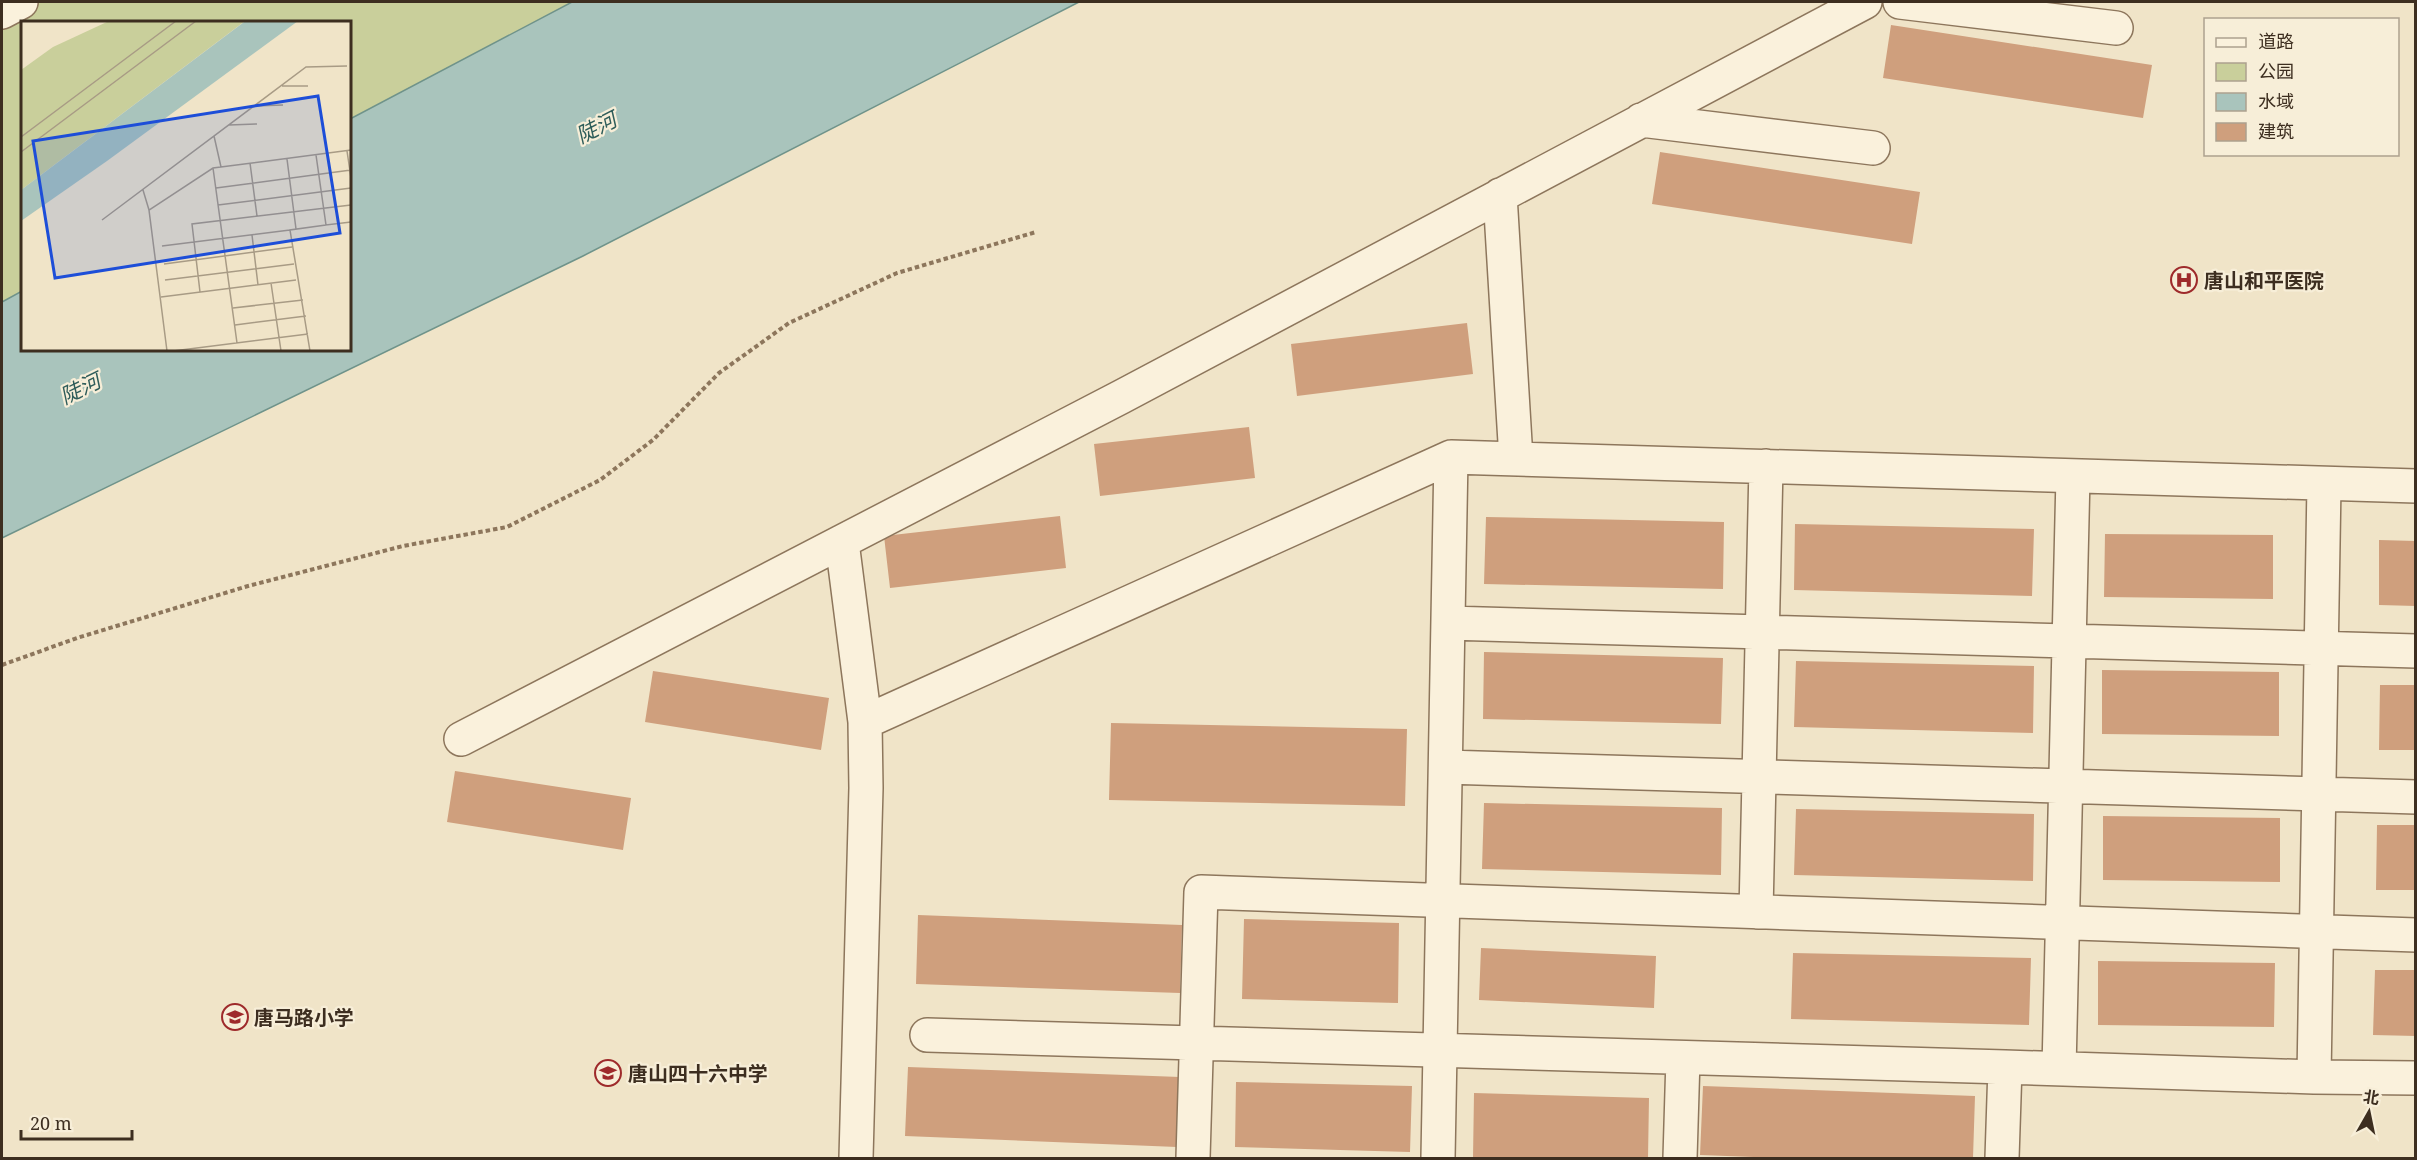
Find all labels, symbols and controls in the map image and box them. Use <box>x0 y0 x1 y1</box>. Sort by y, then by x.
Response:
legend <box>2204 18 2399 156</box>
inset map <box>21 21 351 351</box>
text: 道路 <box>2258 29 2294 53</box>
text: 公园 <box>2258 59 2294 83</box>
text: 水域 <box>2258 89 2294 113</box>
water label: 陡河 <box>571 103 625 149</box>
text: 建筑 <box>2258 119 2294 143</box>
hospital icon: 唐山和平医院 <box>2169 265 2199 295</box>
place label: 唐山和平医院 <box>2204 267 2324 294</box>
water label: 陡河 <box>55 364 109 410</box>
school or university icon: 唐马路小学 <box>220 1002 250 1032</box>
place label: 唐马路小学 <box>254 1004 354 1031</box>
school or university icon: 唐山四十六中学 <box>593 1058 623 1088</box>
place label: 唐山四十六中学 <box>628 1060 768 1087</box>
north arrow <box>2339 1082 2399 1142</box>
text: 北 <box>2362 1085 2381 1109</box>
scale bar <box>21 1103 132 1141</box>
text: 20 m <box>30 1111 72 1135</box>

